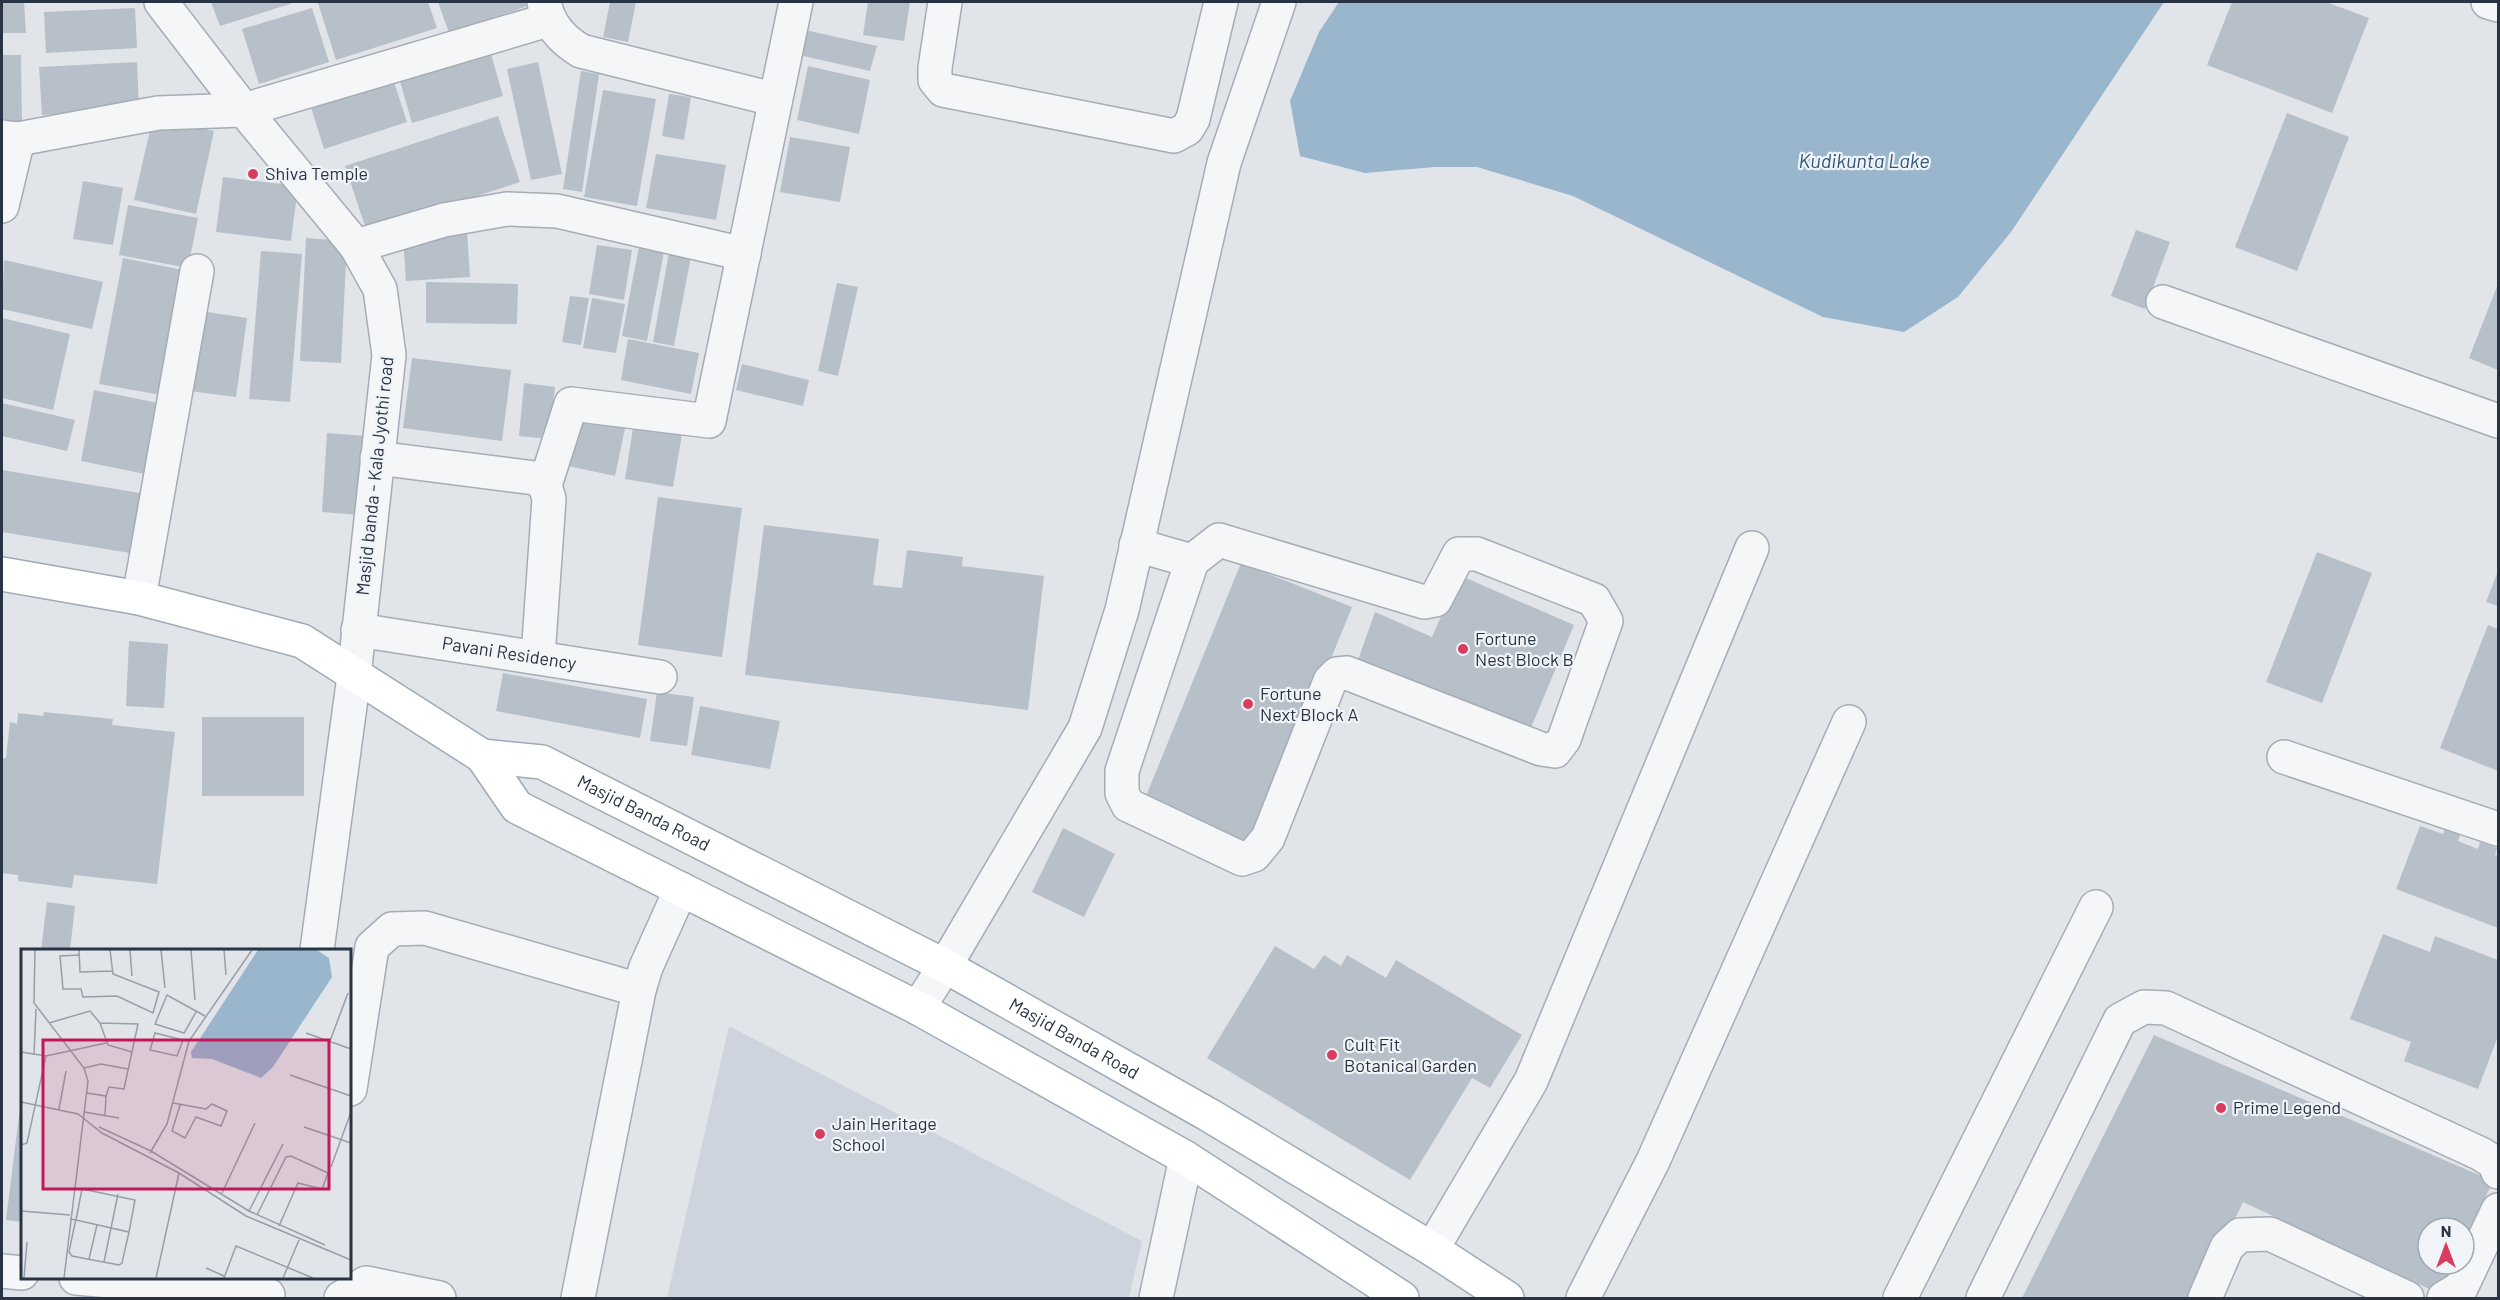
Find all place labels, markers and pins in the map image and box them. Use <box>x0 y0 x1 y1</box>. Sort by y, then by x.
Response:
place label: Shiva Temple <box>265 162 368 184</box>
marker: Shiva Temple <box>246 167 260 181</box>
place label: Fortune Nest Block B <box>1475 627 1574 670</box>
marker: Fortune Nest Block B <box>1456 642 1470 656</box>
place label: Fortune Next Block A <box>1260 682 1358 725</box>
marker: Fortune Next Block A <box>1241 697 1255 711</box>
place label: Cult Fit Botanical Garden <box>1344 1033 1477 1076</box>
marker: Cult Fit Botanical Garden <box>1325 1048 1339 1062</box>
place label: Prime Legend <box>2233 1096 2341 1118</box>
marker: Prime Legend <box>2214 1101 2228 1115</box>
place label: Jain Heritage School <box>832 1112 937 1155</box>
marker: Jain Heritage School <box>813 1127 827 1141</box>

